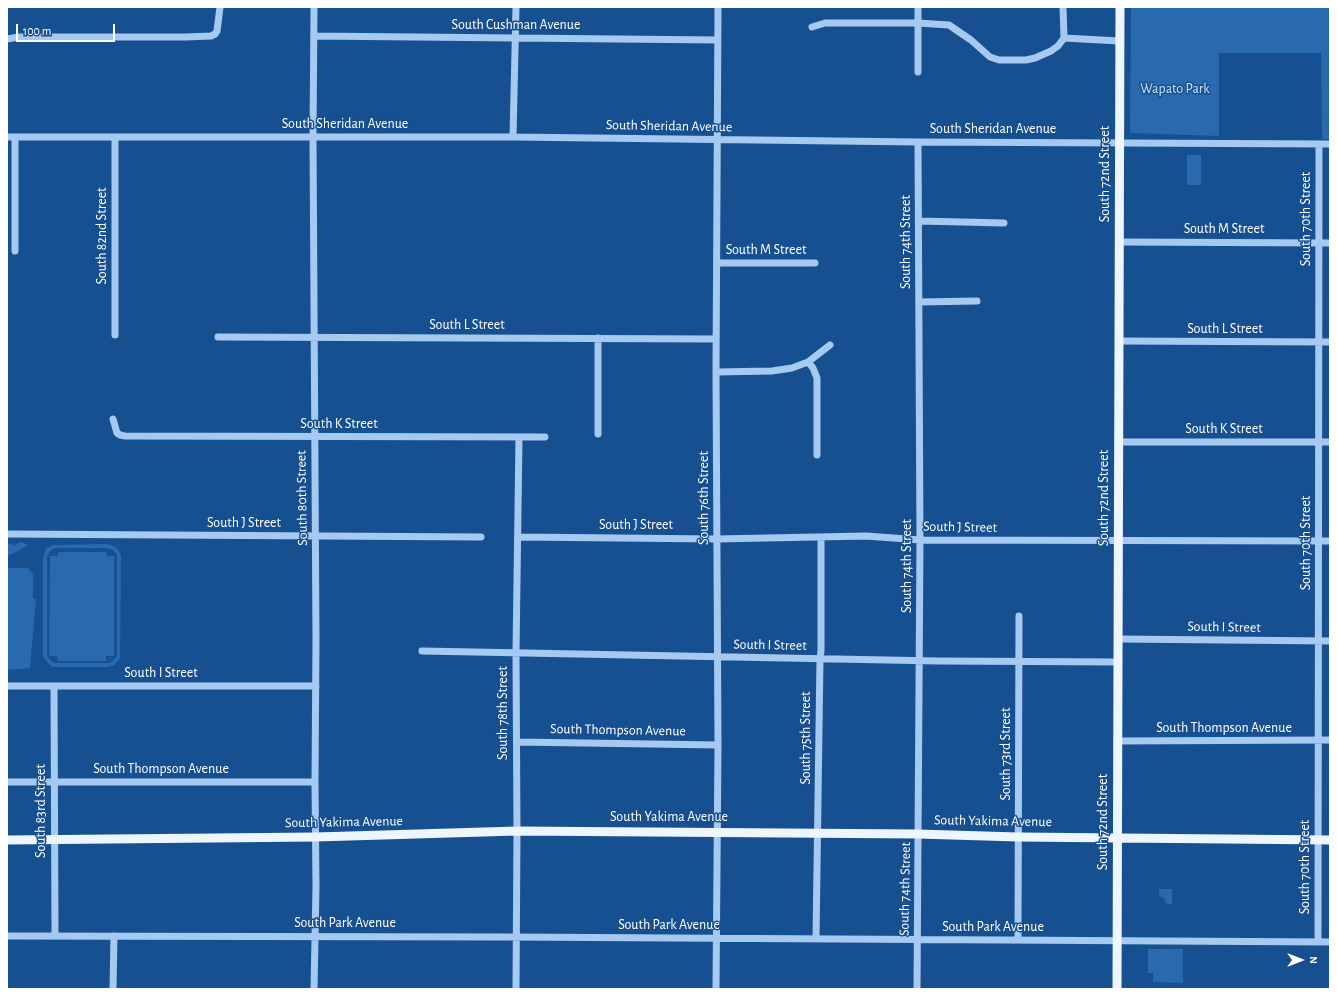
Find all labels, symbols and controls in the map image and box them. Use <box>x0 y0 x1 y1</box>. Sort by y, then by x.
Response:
scale bar <box>18 16 117 42</box>
street label: South Cushman Avenue <box>452 17 580 33</box>
text: 100 m <box>23 25 51 37</box>
park label: Wapato Park <box>1140 81 1210 97</box>
street label: South Sheridan Avenue <box>282 116 408 132</box>
street label: South Sheridan Avenue <box>606 116 732 136</box>
street label: South Sheridan Avenue <box>930 121 1056 137</box>
street label: South 72nd Street <box>1097 126 1113 222</box>
street label: South 70th Street <box>1298 172 1314 266</box>
street label: South 82nd Street <box>94 187 110 285</box>
street label: South 74th Street <box>898 195 914 289</box>
street label: South M Street <box>1184 221 1264 237</box>
street label: South M Street <box>726 242 806 258</box>
street label: South L Street <box>429 317 505 333</box>
street label: South L Street <box>1187 321 1263 337</box>
street label: South K Street <box>300 416 378 432</box>
street label: South K Street <box>1185 421 1263 437</box>
street label: South 80th Street <box>293 450 311 546</box>
street label: South 72nd Street <box>1096 450 1112 546</box>
street label: South 76th Street <box>696 451 712 545</box>
street label: South 70th Street <box>1298 496 1314 590</box>
street label: South J Street <box>207 515 281 531</box>
street label: South J Street <box>599 517 673 533</box>
street label: South J Street <box>923 518 997 536</box>
street label: South 74th Street <box>899 519 915 613</box>
street label: South I Street <box>1187 618 1261 636</box>
street label: South I Street <box>733 636 807 654</box>
street label: South I Street <box>124 665 198 681</box>
street label: South 78th Street <box>495 666 511 760</box>
street label: South 75th Street <box>798 691 814 785</box>
street label: South 73rd Street <box>998 707 1014 801</box>
street label: South Thompson Avenue <box>550 720 686 740</box>
street label: South Thompson Avenue <box>1156 720 1292 736</box>
street label: South Thompson Avenue <box>93 761 229 777</box>
street label: South 83rd Street <box>33 764 49 858</box>
street label: South 72nd Street <box>1095 774 1111 870</box>
street label: South Yakima Avenue <box>610 809 728 825</box>
street label: South Yakima Avenue <box>934 812 1052 830</box>
street label: South Yakima Avenue <box>285 813 403 831</box>
street label: South 70th Street <box>1297 820 1313 914</box>
street label: South 74th Street <box>896 842 914 936</box>
street label: South Park Avenue <box>294 915 396 931</box>
street label: South Park Avenue <box>618 917 720 933</box>
street label: South Park Avenue <box>942 919 1044 935</box>
north arrow <box>1281 940 1321 980</box>
text: N <box>1308 956 1319 964</box>

